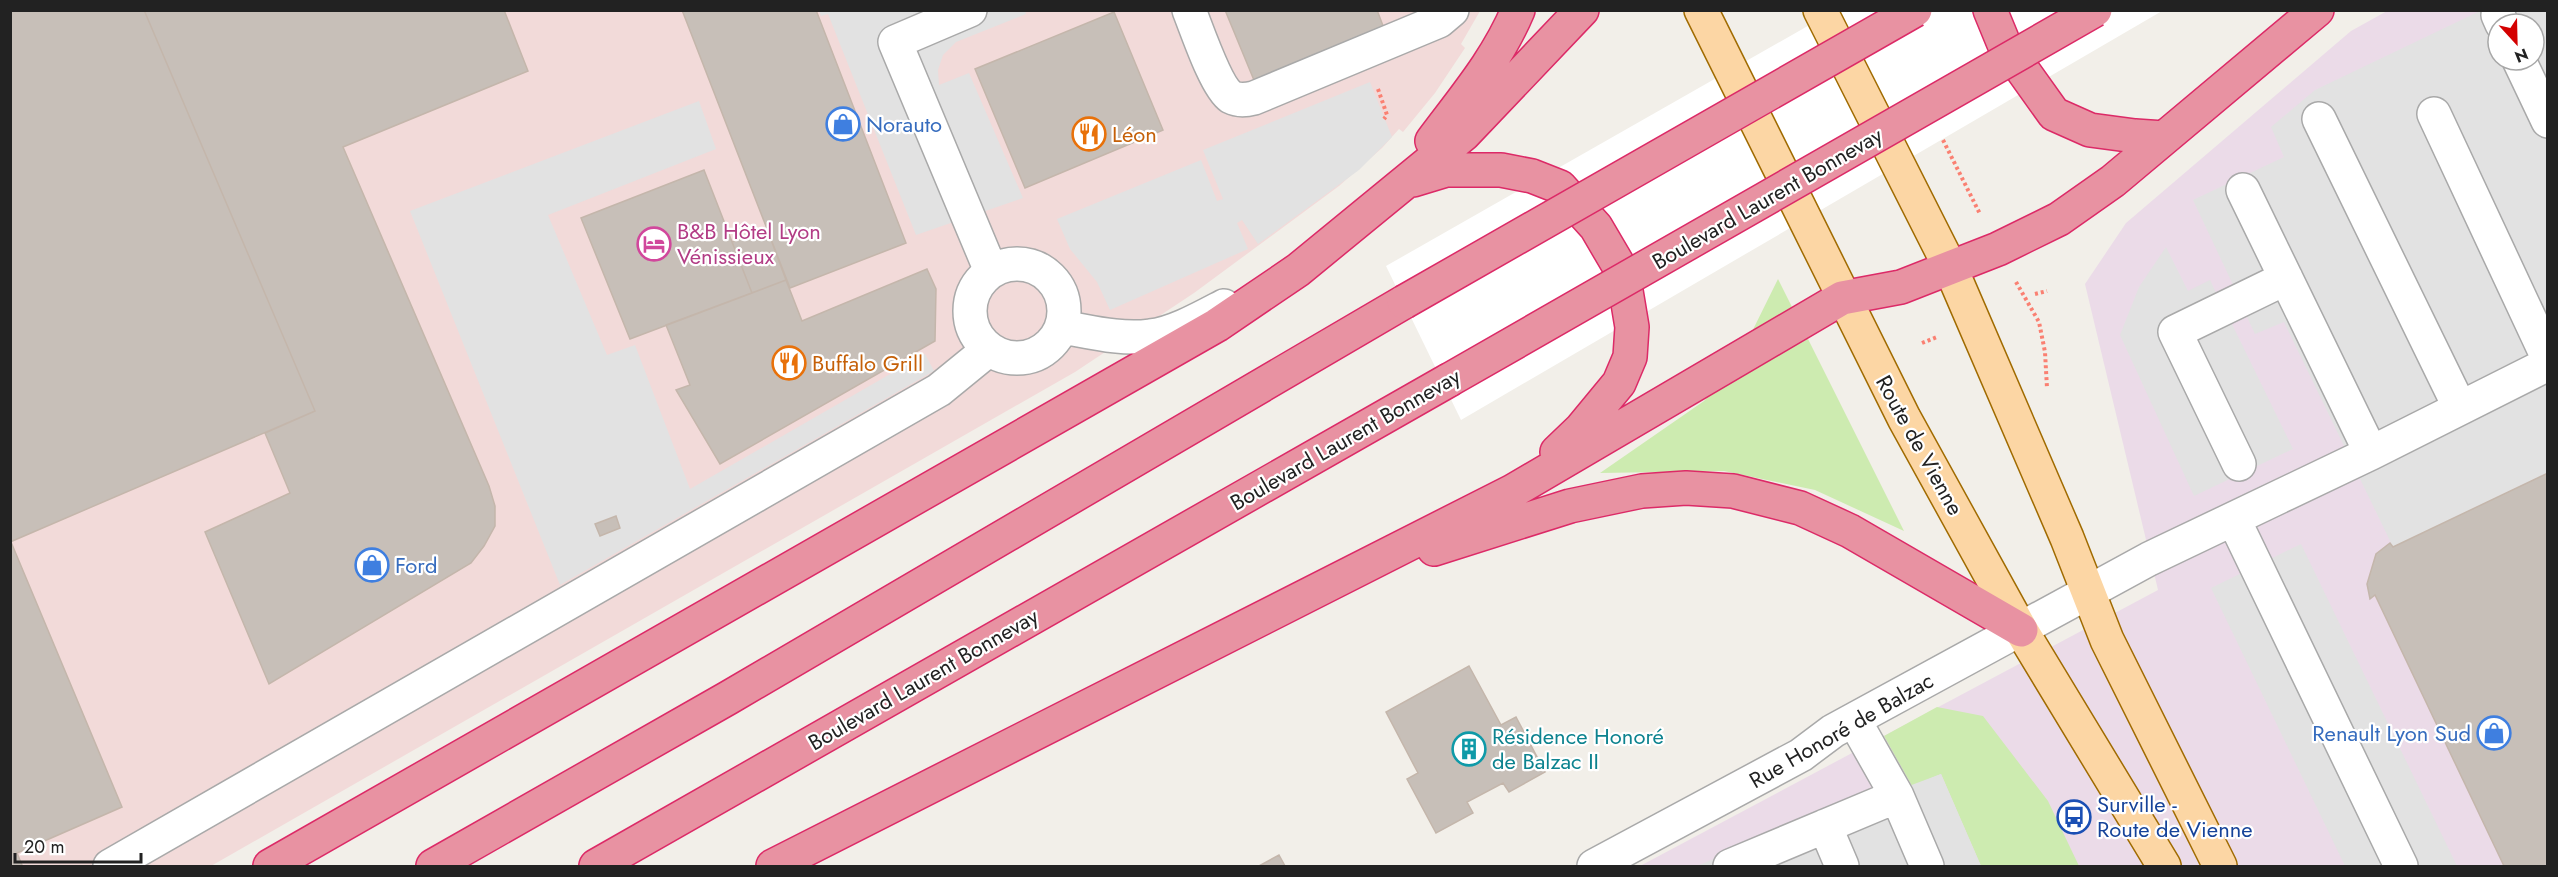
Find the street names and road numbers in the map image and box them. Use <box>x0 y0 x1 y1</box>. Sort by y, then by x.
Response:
street label: Boulevard Laurent Bonnevay <box>1646 119 1888 277</box>
street label: Boulevard Laurent Bonnevay <box>1224 360 1466 518</box>
street label: Route de Vienne <box>1868 369 1972 521</box>
street label: Boulevard Laurent Bonnevay <box>802 600 1044 758</box>
street label: Rue Honoré de Balzac <box>1743 664 1939 796</box>

